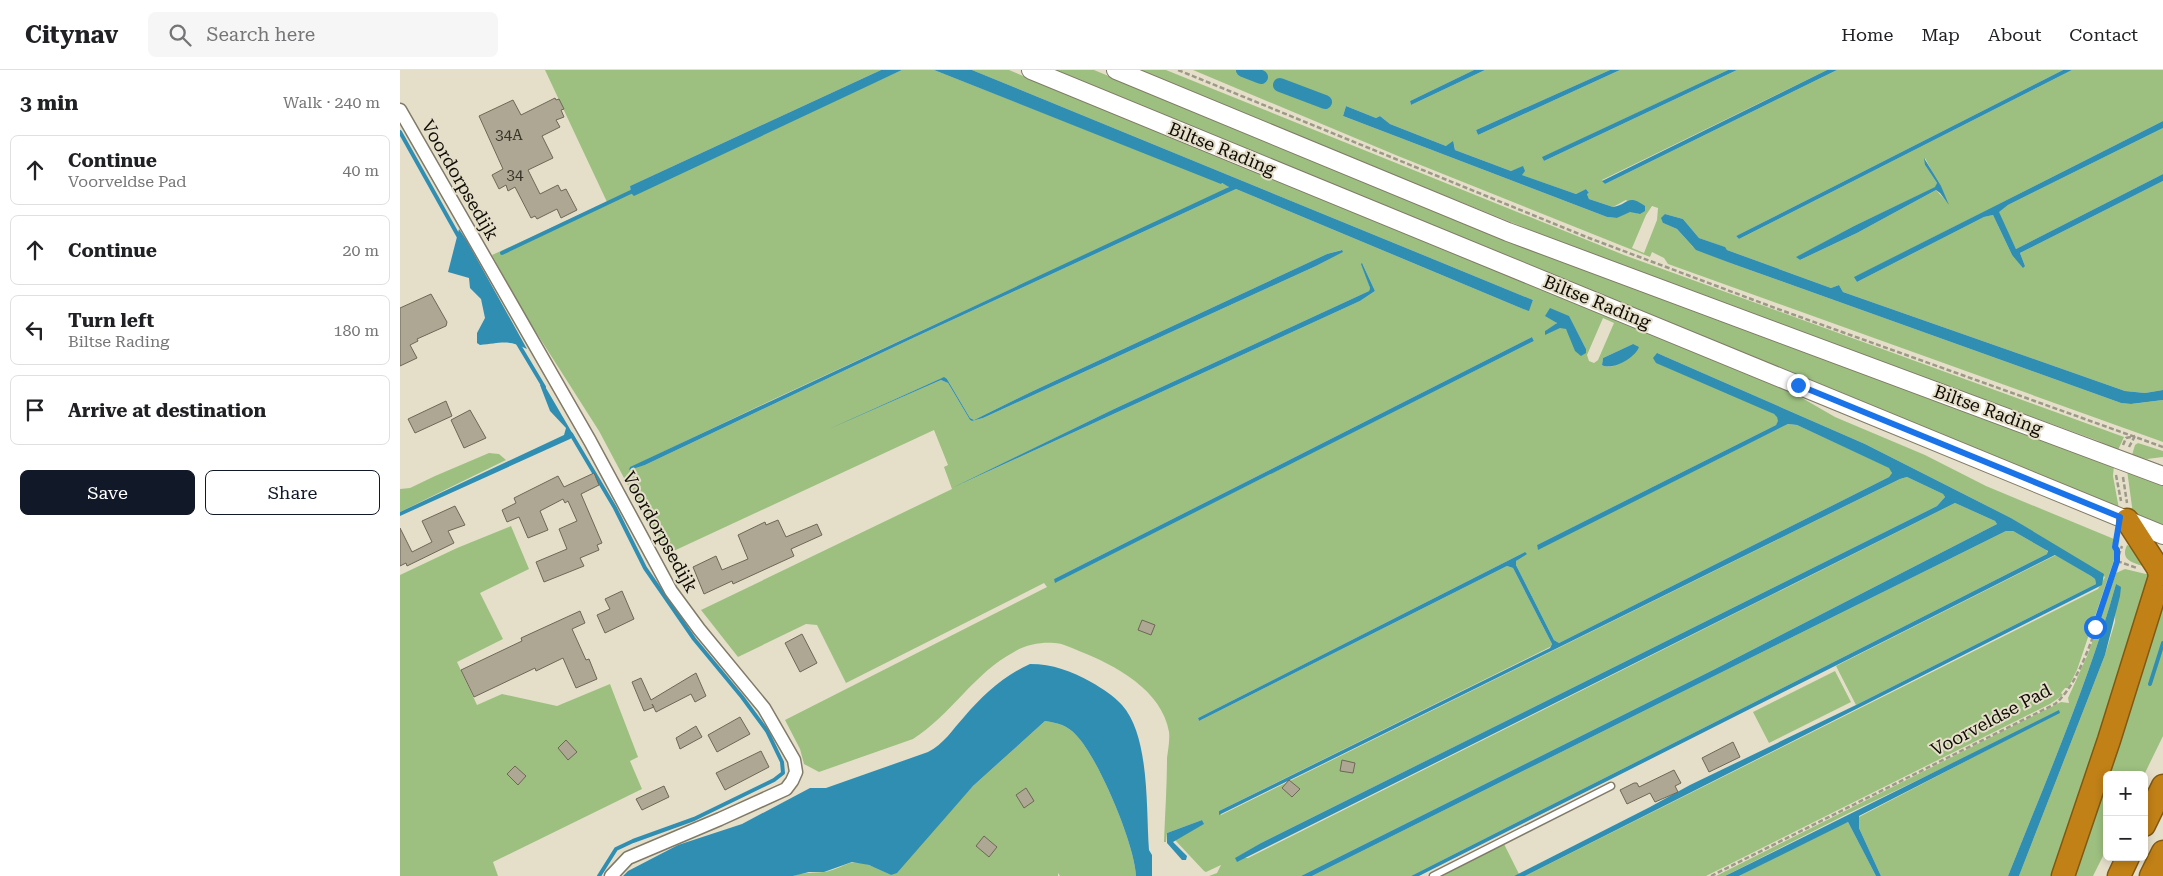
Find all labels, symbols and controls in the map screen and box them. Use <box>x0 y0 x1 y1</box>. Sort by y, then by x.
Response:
search box <box>148 12 498 57</box>
text: Citynav <box>25 21 118 49</box>
icon: search <box>166 21 194 49</box>
text: Search here <box>206 23 315 46</box>
text: Home <box>1841 24 1893 45</box>
text: Map <box>1921 24 1960 45</box>
text: About <box>1988 24 2041 45</box>
text: Contact <box>2069 24 2138 45</box>
text: 3 min <box>20 91 78 115</box>
text: Walk · 240 m <box>283 93 380 112</box>
street label: Voordorpsedijk <box>418 116 503 244</box>
street label: Biltse Rading <box>1165 117 1280 180</box>
house number: 34A <box>495 126 523 144</box>
text: Continue <box>68 149 157 172</box>
icon: ahead <box>21 156 49 184</box>
text: 40 m <box>342 161 379 180</box>
house number: 34 <box>507 166 524 184</box>
text: Voorveldse Pad <box>68 172 187 191</box>
icon: ahead <box>21 236 49 264</box>
text: Continue <box>68 239 157 262</box>
text: 20 m <box>342 241 379 260</box>
street label: Biltse Rading <box>1540 270 1655 333</box>
text: Turn left <box>68 309 154 332</box>
icon: left <box>21 316 49 344</box>
text: 180 m <box>333 321 379 340</box>
text: Biltse Rading <box>68 332 169 351</box>
route end <box>1787 374 1810 397</box>
street label: Biltse Rading <box>1931 380 2046 439</box>
icon: arrive <box>21 396 49 424</box>
text: Arrive at destination <box>68 399 266 422</box>
street label: Voordorpsedijk <box>618 468 702 596</box>
button: Save <box>20 470 195 515</box>
button: Share <box>205 470 380 515</box>
route start <box>2084 616 2107 639</box>
street label: Voorveldse Pad <box>1927 679 2055 760</box>
map controls <box>2103 771 2148 861</box>
button: + <box>2103 771 2148 816</box>
button: − <box>2103 816 2148 861</box>

